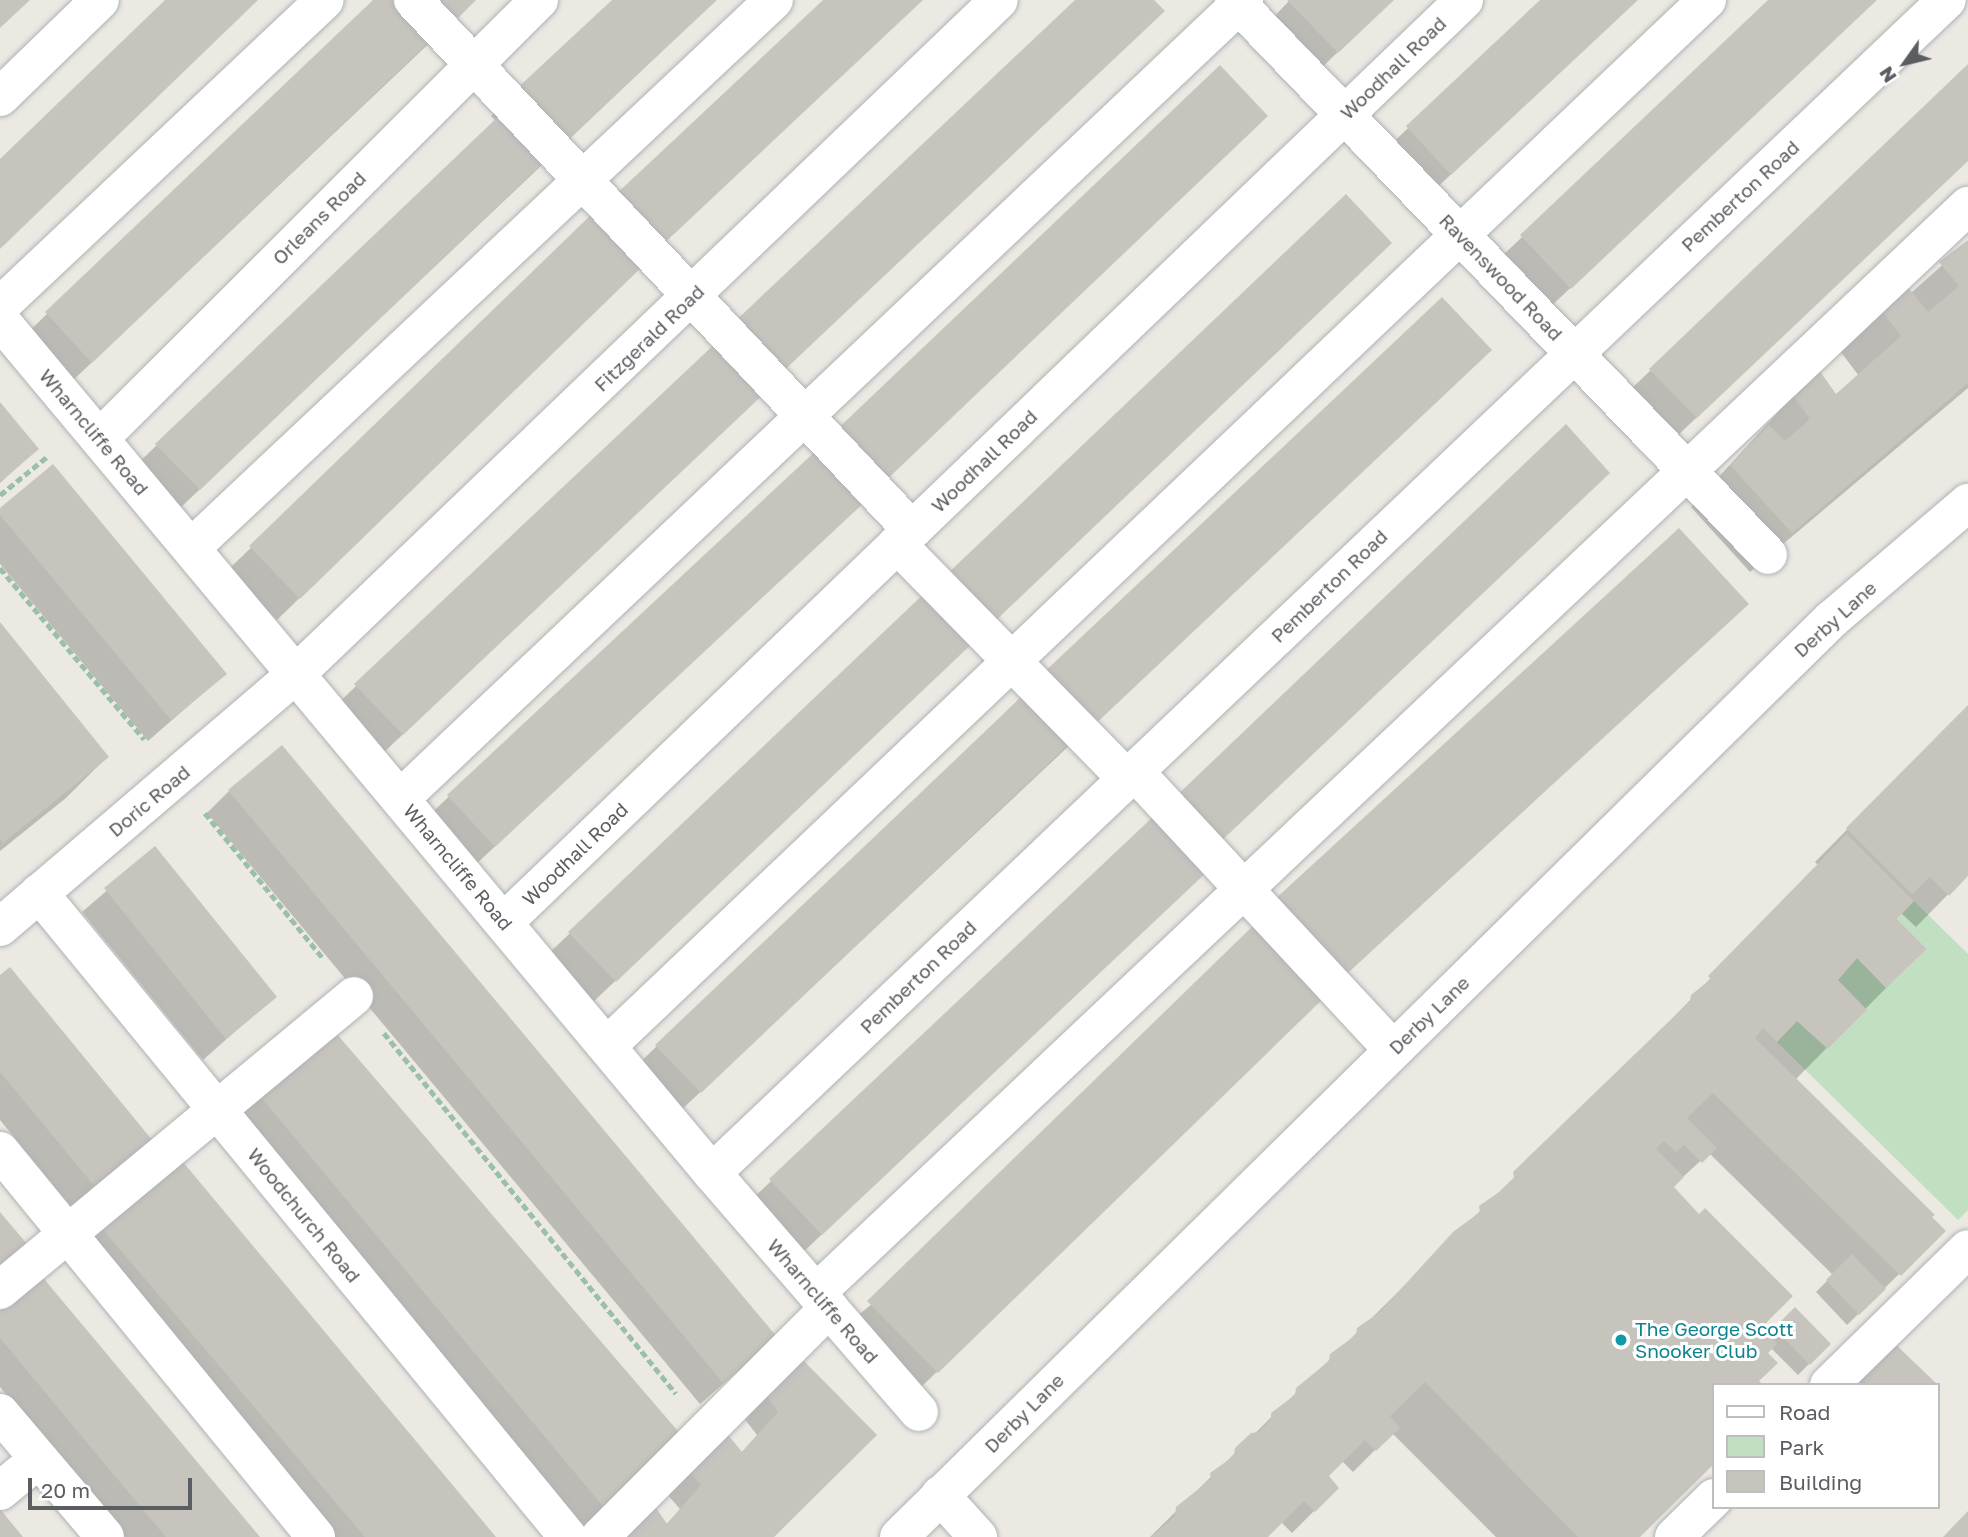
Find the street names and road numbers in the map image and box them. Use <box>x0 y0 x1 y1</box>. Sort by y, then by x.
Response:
street label: Woodhall Road <box>1336 12 1450 124</box>
street label: Pemberton Road <box>1676 136 1804 256</box>
street label: Orleans Road <box>268 167 370 269</box>
street label: Ravenswood Road <box>1435 209 1567 345</box>
street label: Fitzgerald Road <box>589 280 709 396</box>
street label: Wharncliffe Road <box>35 364 153 500</box>
street label: Woodhall Road <box>927 405 1041 517</box>
street label: Pemberton Road <box>1266 525 1392 647</box>
street label: Derby Lane <box>1789 576 1881 662</box>
street label: Doric Road <box>104 760 194 842</box>
street label: Woodhall Road <box>518 798 632 910</box>
street label: Wharncliffe Road <box>399 799 517 935</box>
street label: Pemberton Road <box>855 916 981 1038</box>
street label: Derby Lane <box>1384 971 1474 1059</box>
street label: Woodchurch Road <box>243 1143 365 1287</box>
street label: Wharncliffe Road <box>763 1234 883 1368</box>
street label: Derby Lane <box>980 1369 1068 1457</box>

